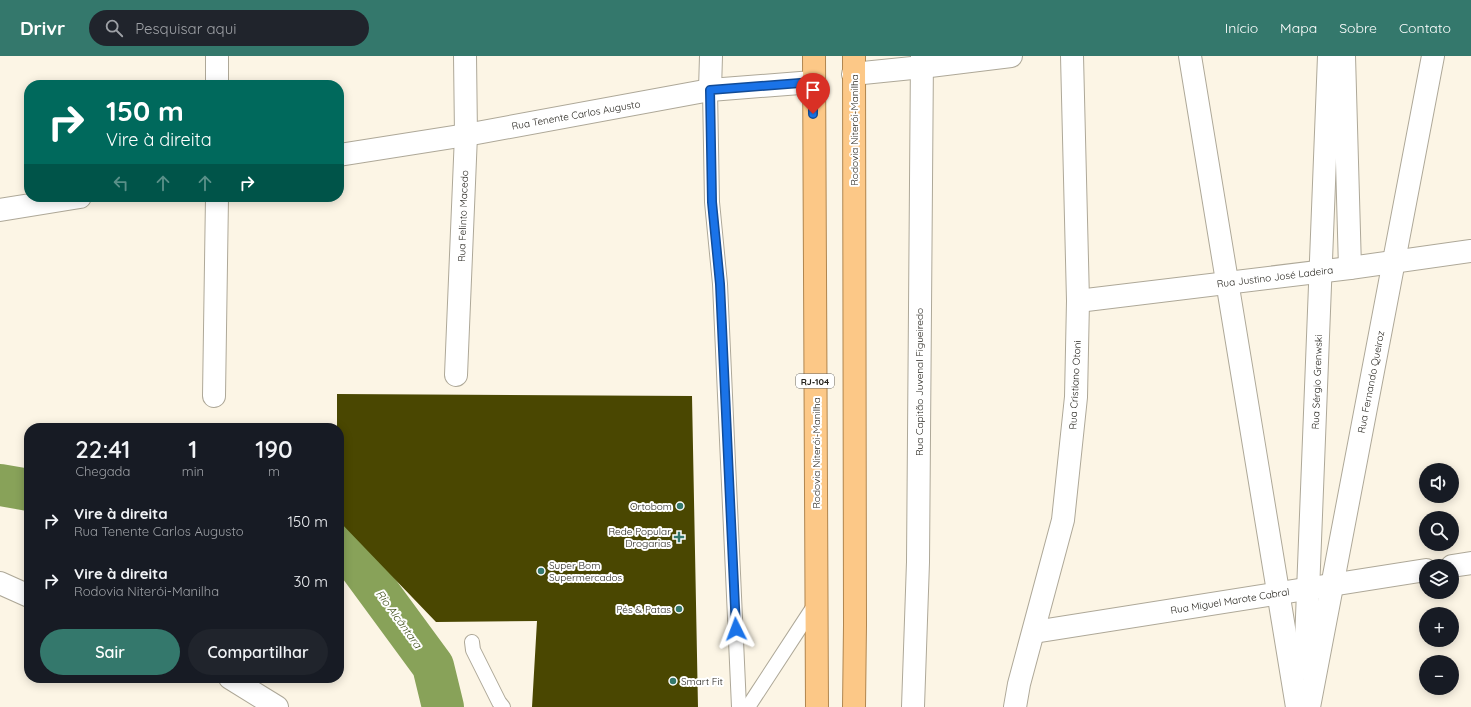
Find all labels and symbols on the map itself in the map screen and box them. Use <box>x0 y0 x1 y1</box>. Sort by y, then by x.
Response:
pin <box>796 73 830 114</box>
street label: Rodovia Niterói-Manilha <box>848 74 861 186</box>
street label: Rua Tenente Carlos Augusto <box>511 97 641 133</box>
street label: Rua Felinto Macedo <box>455 170 471 262</box>
street label: Rua Justino José Ladeira <box>1216 263 1334 291</box>
street label: Rua Capitão Juvenal Figueiredo <box>913 308 926 456</box>
street label: Rua Fernando Queiroz <box>1355 329 1387 434</box>
street label: Rua Sérgio Grenwski <box>1309 334 1325 430</box>
street label: Rua Cristiano Otoni <box>1066 340 1084 430</box>
road number: RJ-104 <box>796 374 834 388</box>
street label: Rodovia Niterói-Manilha <box>810 397 823 509</box>
place label: Ortobom <box>630 500 672 513</box>
marker: Ortobom <box>675 501 685 511</box>
place label: Rede Popular Drogarias <box>608 525 671 550</box>
marker: Rede Popular Drogarias <box>674 532 684 542</box>
place label: Super Bom Supermercados <box>549 559 623 584</box>
marker: Super Bom Supermercados <box>536 566 546 576</box>
street label: Rua Miguel Marote Cabral <box>1169 585 1291 617</box>
water label: Rio Alcântara <box>373 587 426 652</box>
place label: Pés & Patas <box>616 603 671 616</box>
marker: Pés & Patas <box>674 604 684 614</box>
position arrow <box>715 608 757 650</box>
place label: Smart Fit <box>681 675 724 688</box>
marker: Smart Fit <box>668 676 678 686</box>

